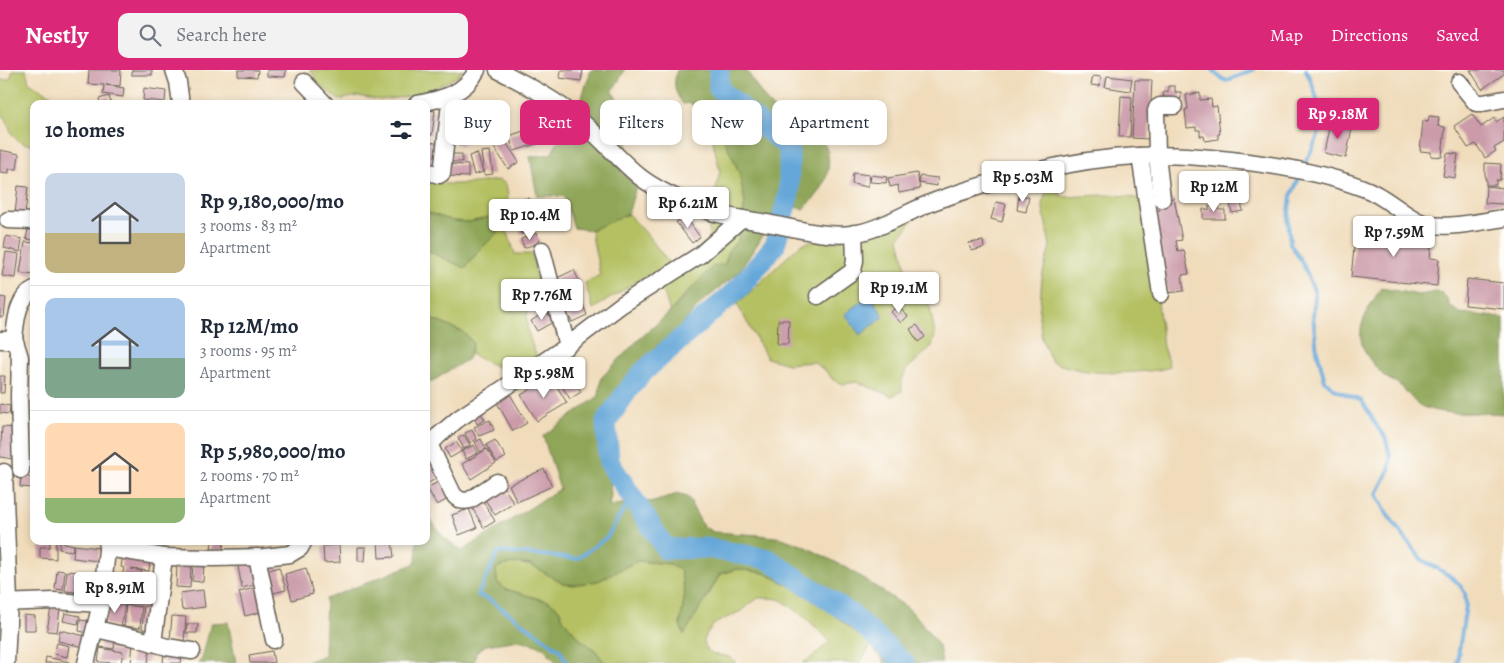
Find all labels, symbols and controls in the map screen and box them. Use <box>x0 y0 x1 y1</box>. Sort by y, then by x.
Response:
search box <box>118 13 468 58</box>
text: Nestly <box>25 19 88 51</box>
icon: search <box>136 21 164 49</box>
text: Search here <box>176 22 267 48</box>
text: Map <box>1270 23 1303 47</box>
text: Directions <box>1331 23 1408 47</box>
text: Saved <box>1436 23 1479 47</box>
pin: Rp 9.18M <box>1286 98 1390 140</box>
chip: Buy <box>445 100 510 145</box>
chip: Rent <box>520 100 590 145</box>
chip: Filters <box>600 100 682 145</box>
chip: New <box>692 100 762 145</box>
chip: Apartment <box>772 100 887 145</box>
text: Rp 9.18M <box>1308 103 1368 125</box>
text: 10 homes <box>45 116 125 144</box>
icon: filters <box>387 116 415 144</box>
pin: Rp 5.03M <box>971 160 1075 203</box>
text: Rp 5.03M <box>993 166 1053 188</box>
pin: Rp 12M <box>1173 170 1255 213</box>
text: Rp 12M <box>1190 176 1238 198</box>
pin: Rp 6.21M <box>636 186 740 229</box>
text: Rp 9,180,000/mo <box>200 187 344 215</box>
text: Rp 6.21M <box>658 192 718 214</box>
icon: home <box>85 193 145 253</box>
pin: Rp 10.4M <box>478 198 582 241</box>
text: Rp 10.4M <box>500 204 560 226</box>
text: 3 rooms · 83 m² <box>200 215 297 237</box>
pin: Rp 7.59M <box>1342 216 1446 258</box>
text: Rp 7.59M <box>1364 221 1424 243</box>
text: Apartment <box>200 237 271 259</box>
pin: Rp 19.1M <box>847 272 951 314</box>
text: Rp 19.1M <box>870 277 928 299</box>
pin: Rp 7.76M <box>490 278 594 321</box>
text: Rp 7.76M <box>512 284 572 306</box>
text: Rp 12M/mo <box>200 312 299 340</box>
icon: home <box>85 318 145 378</box>
text: 3 rooms · 95 m² <box>200 340 297 362</box>
pin: Rp 5.98M <box>492 356 596 399</box>
text: Apartment <box>200 362 271 384</box>
text: Rp 5.98M <box>513 362 575 384</box>
text: Rp 5,980,000/mo <box>200 437 346 465</box>
icon: home <box>85 443 145 503</box>
text: 2 rooms · 70 m² <box>200 465 299 487</box>
text: Apartment <box>200 487 271 509</box>
pin: Rp 8.91M <box>63 572 167 614</box>
text: Rp 8.91M <box>85 577 145 599</box>

